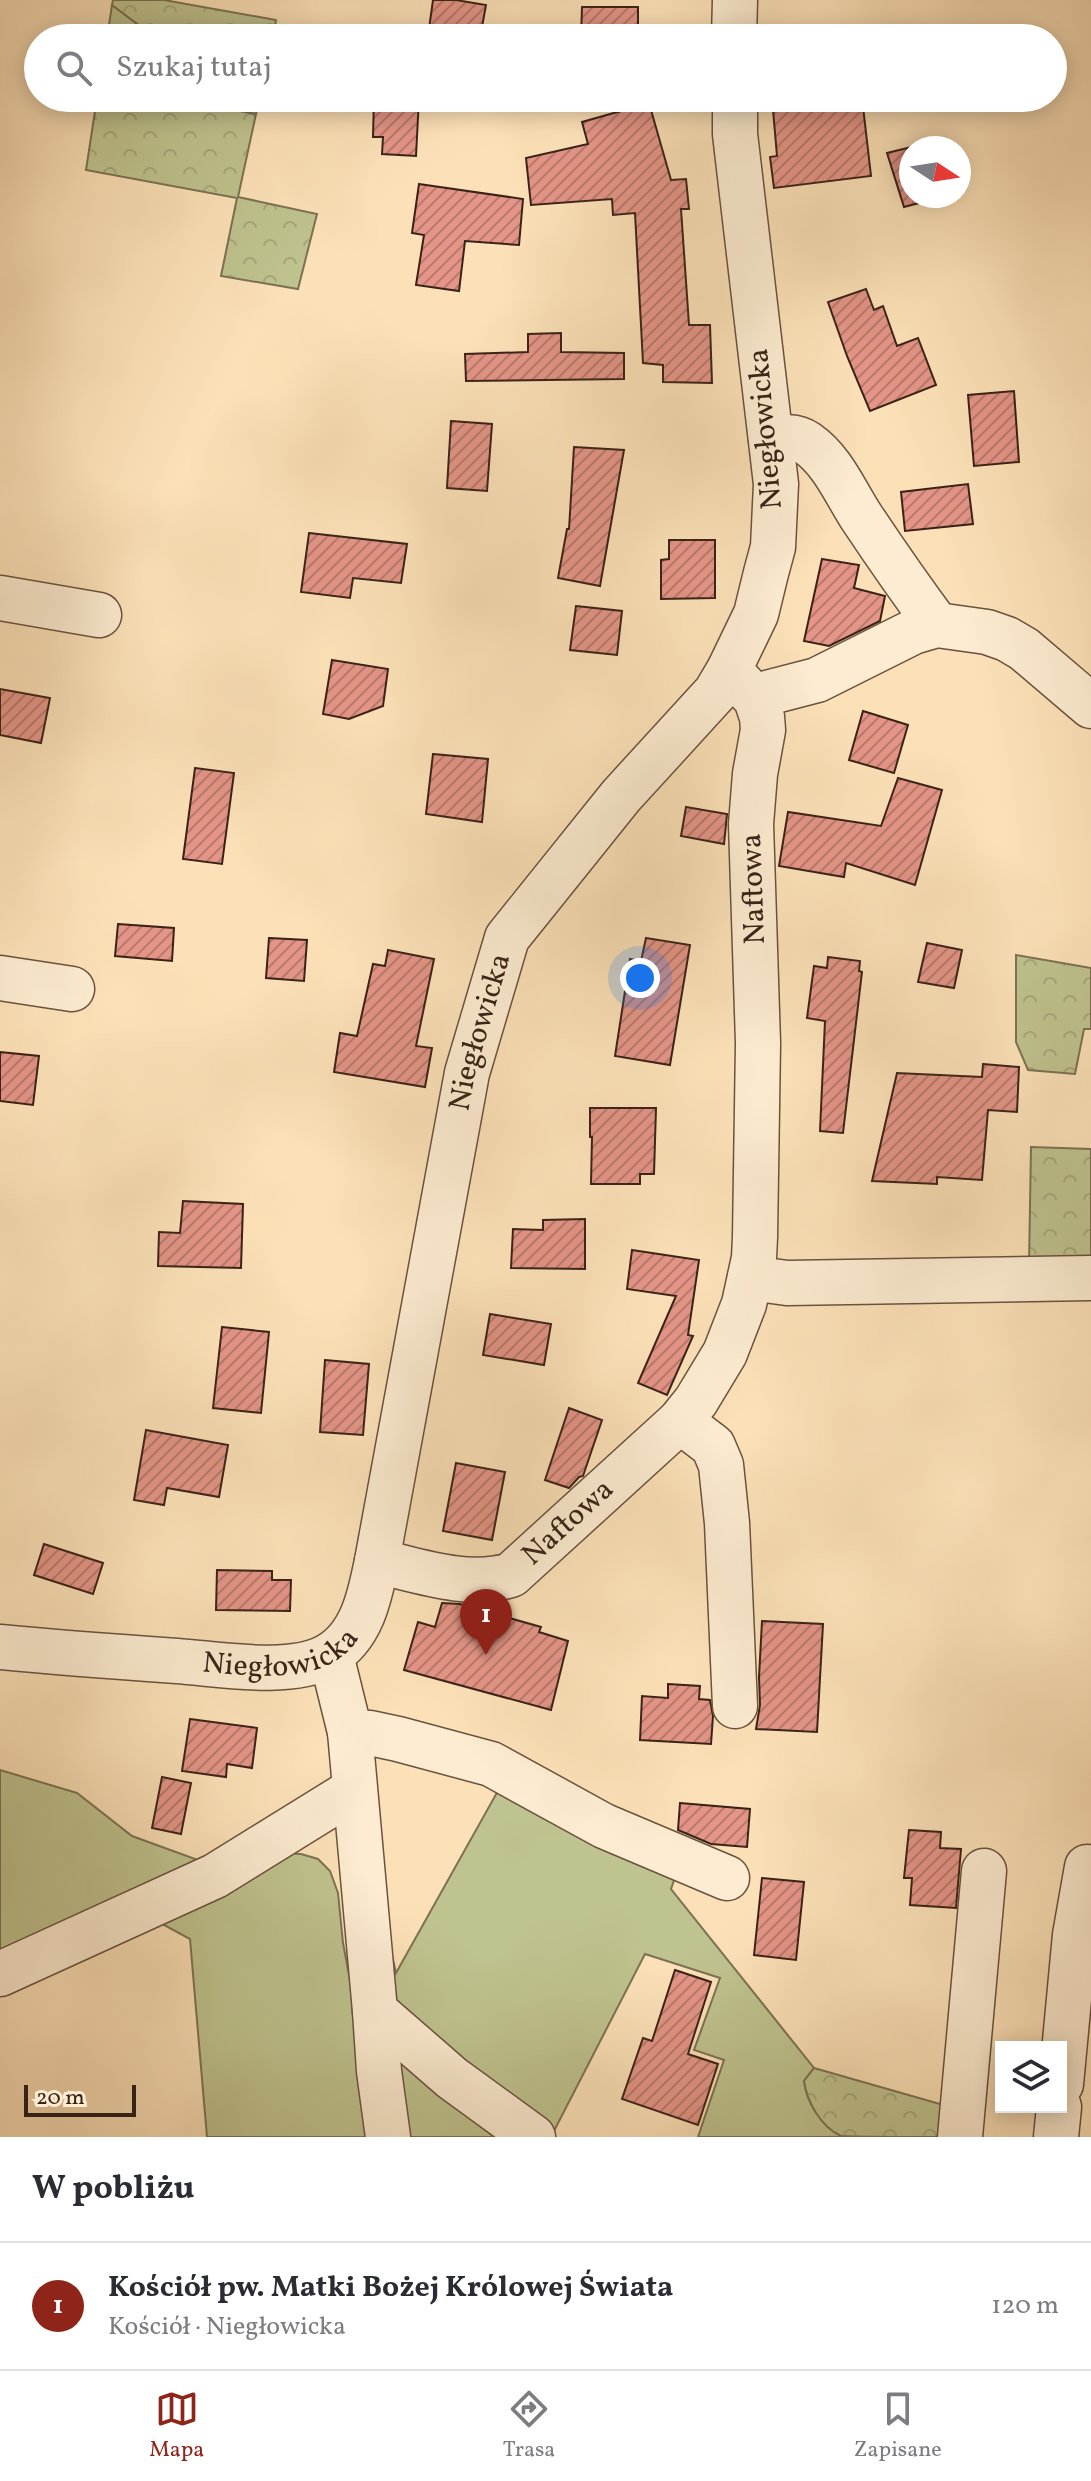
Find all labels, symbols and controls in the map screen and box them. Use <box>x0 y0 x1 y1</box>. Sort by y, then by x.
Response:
search box <box>24 24 1067 112</box>
icon: search <box>52 46 96 90</box>
text: Szukaj tutaj <box>116 47 272 89</box>
north arrow <box>899 136 971 208</box>
street label: Niegłowicka <box>738 347 794 511</box>
street label: Naftowa <box>731 833 777 945</box>
street label: Niegłowicka <box>439 949 522 1114</box>
your location <box>620 958 660 998</box>
street label: Naftowa <box>513 1470 624 1576</box>
pin: 1 <box>460 1589 512 1655</box>
street label: Niegłowicka <box>200 1620 369 1689</box>
map controls <box>995 2041 1067 2113</box>
button: layers <box>995 2041 1067 2113</box>
scale bar <box>24 2081 136 2117</box>
text: 20 m <box>36 2083 85 2114</box>
text: W pobliżu <box>32 2166 195 2213</box>
text: Kościół pw. Matki Bożej Królowej Świata <box>108 2267 673 2309</box>
text: 1 <box>53 2288 63 2324</box>
text: 120 m <box>991 2288 1059 2324</box>
text: Kościół · Niegłowicka <box>108 2309 346 2345</box>
tab: Mapa <box>149 2387 204 2466</box>
tab: Trasa <box>503 2387 555 2466</box>
tab: Zapisane <box>854 2387 942 2466</box>

